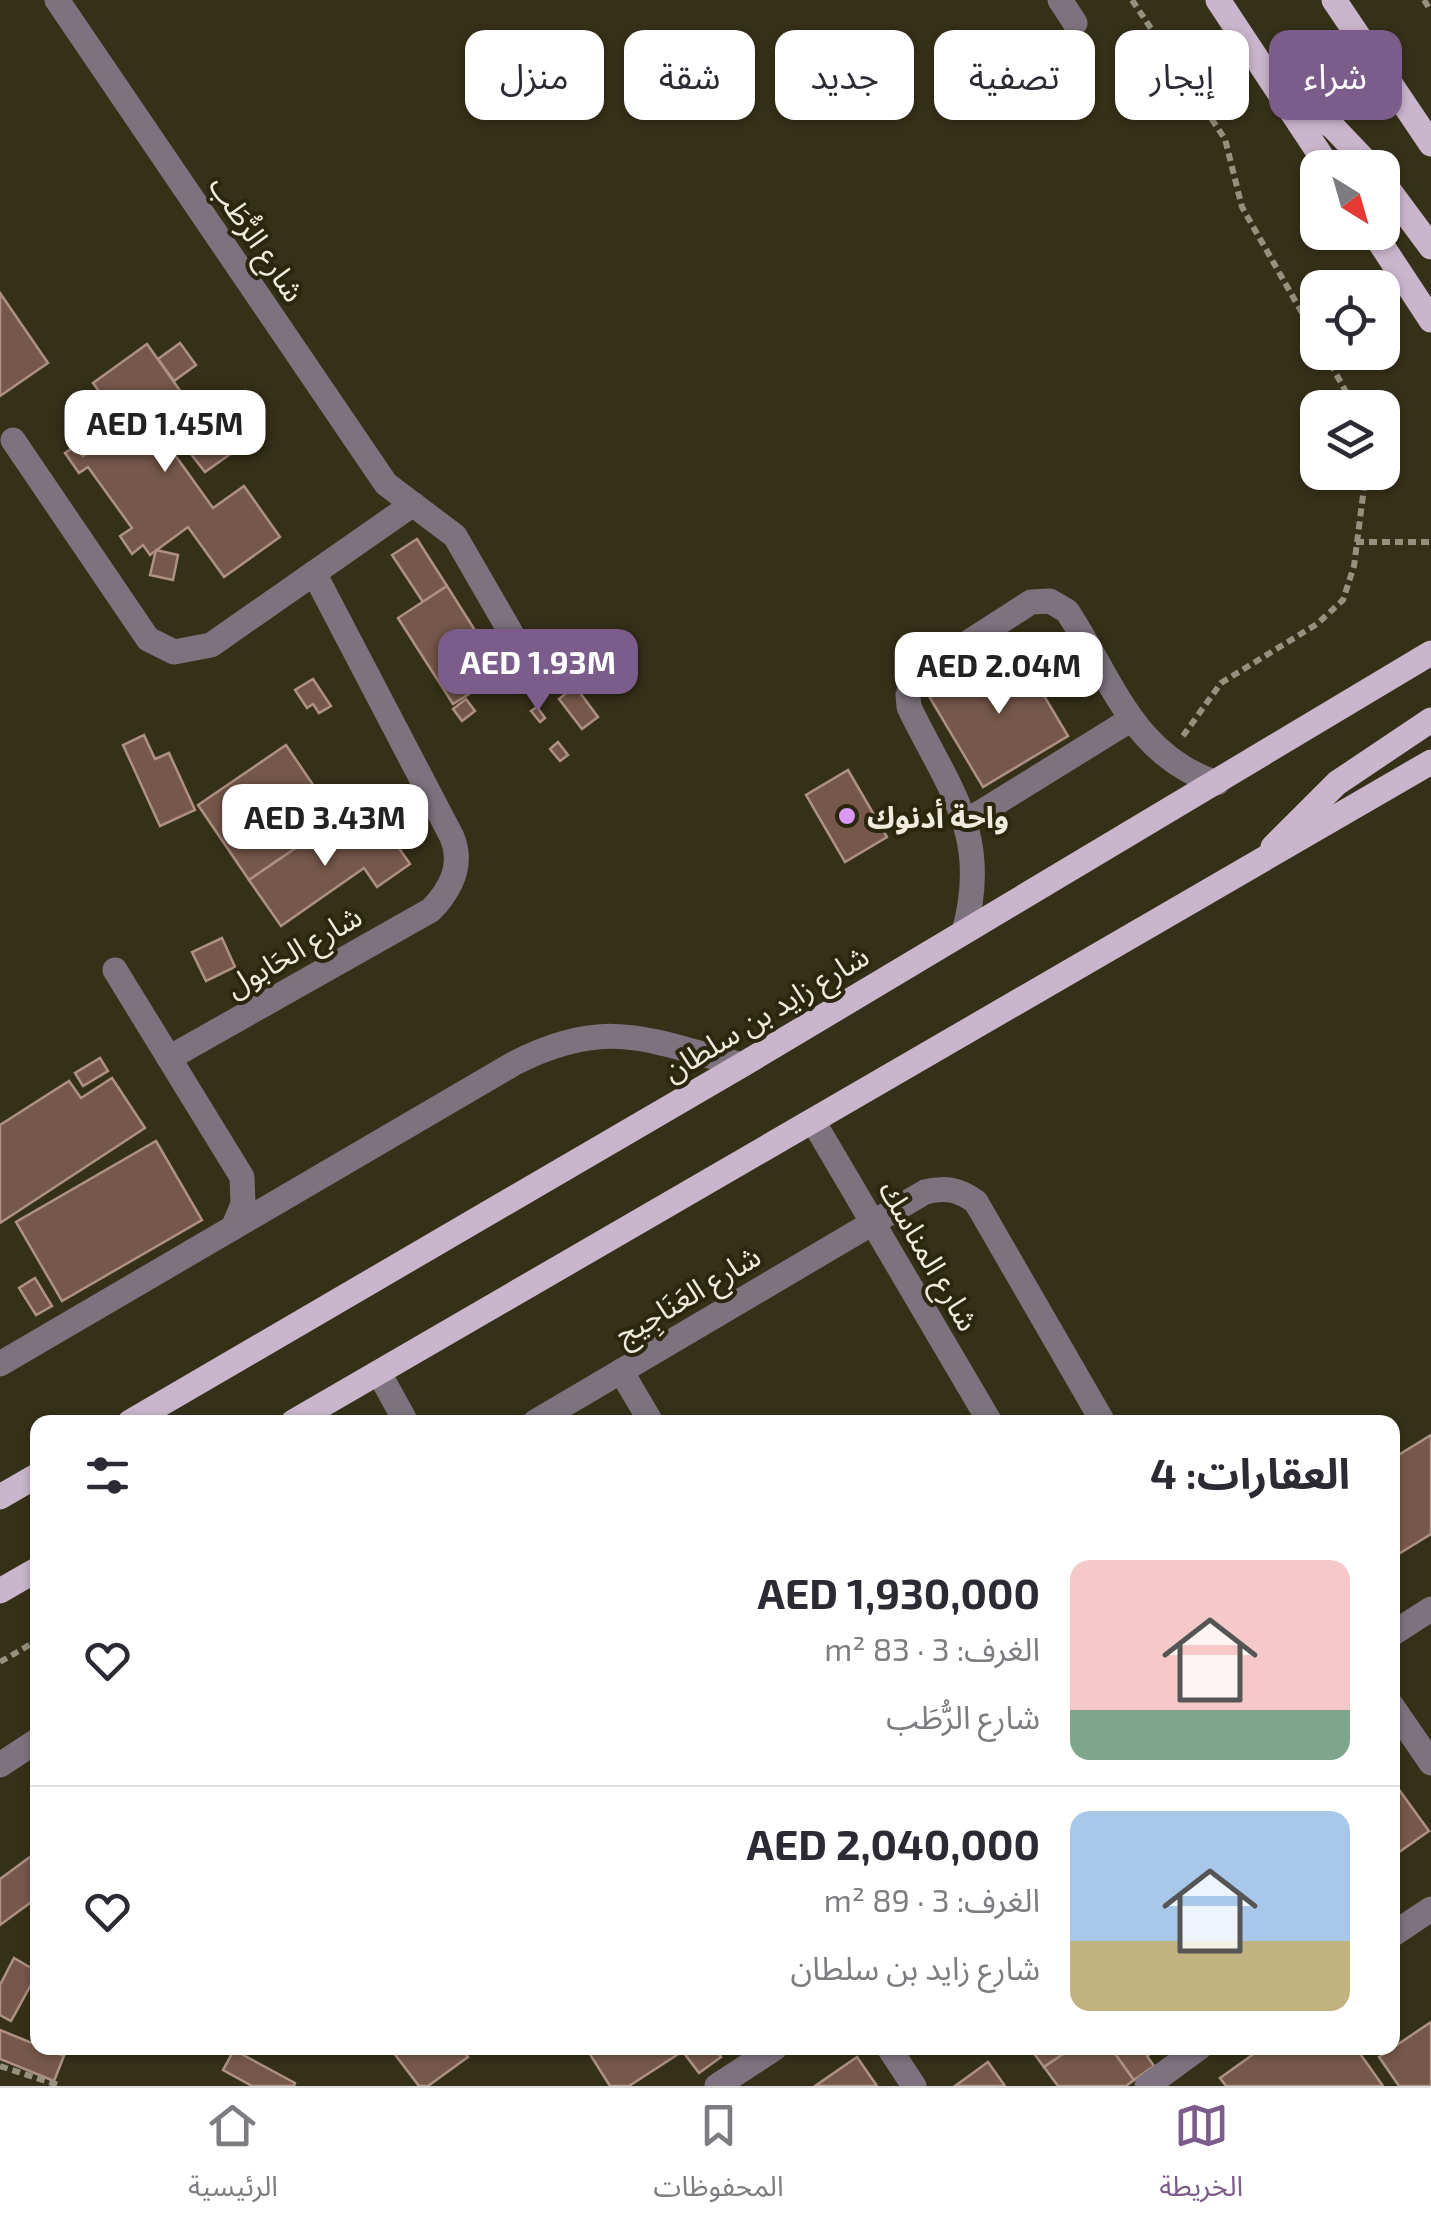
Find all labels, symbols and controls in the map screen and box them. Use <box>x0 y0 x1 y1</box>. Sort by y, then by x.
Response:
chip: منزل <box>465 30 604 120</box>
chip: شقة <box>624 30 755 120</box>
chip: جديد <box>775 30 914 120</box>
chip: تصفية <box>934 30 1095 120</box>
chip: إيجار <box>1115 30 1249 120</box>
chip: شراء <box>1269 30 1402 120</box>
north arrow <box>1300 150 1400 250</box>
map controls <box>1300 150 1400 490</box>
street label: شارع الرُّطَب <box>198 168 313 311</box>
button: locate <box>1300 270 1400 370</box>
pin: AED 1.45M <box>51 390 279 475</box>
button: layers <box>1300 390 1400 490</box>
text: AED 1.45M <box>87 403 243 441</box>
pin: AED 1.93M <box>424 629 652 714</box>
pin: AED 2.04M <box>885 632 1113 717</box>
text: AED 1.93M <box>460 642 616 680</box>
text: AED 2.04M <box>917 645 1081 683</box>
pin: AED 3.43M <box>211 784 439 869</box>
text: AED 3.43M <box>244 797 406 835</box>
place label: واحة أدنوك <box>867 798 1009 835</box>
marker: واحة أدنوك <box>836 805 858 827</box>
street label: شارع الحَابول <box>219 897 370 1009</box>
street label: شارع زايد بن سلطان <box>655 936 878 1093</box>
street label: شارع المناسك <box>867 1173 987 1340</box>
street label: شارع العَنَاجِيج <box>608 1237 769 1357</box>
text: العقارات: 4 <box>1150 1447 1350 1497</box>
icon: filters <box>80 1448 135 1503</box>
text: AED 1,930,000 <box>757 1567 1040 1617</box>
icon: home <box>1150 1600 1270 1720</box>
text: الغرف: 3 · 83 m² <box>824 1629 1040 1667</box>
icon: heart <box>80 1633 135 1688</box>
text: شارع الرُّطَب <box>886 1697 1040 1735</box>
text: AED 2,040,000 <box>747 1818 1040 1868</box>
icon: home <box>1150 1851 1270 1971</box>
text: الغرف: 3 · 89 m² <box>824 1880 1040 1918</box>
icon: heart <box>80 1884 135 1939</box>
text: شارع زايد بن سلطان <box>790 1948 1040 1986</box>
tab: الرئيسية <box>188 2098 278 2217</box>
tab: المحفوظات <box>654 2098 784 2217</box>
tab: الخريطة <box>1159 2098 1243 2217</box>

